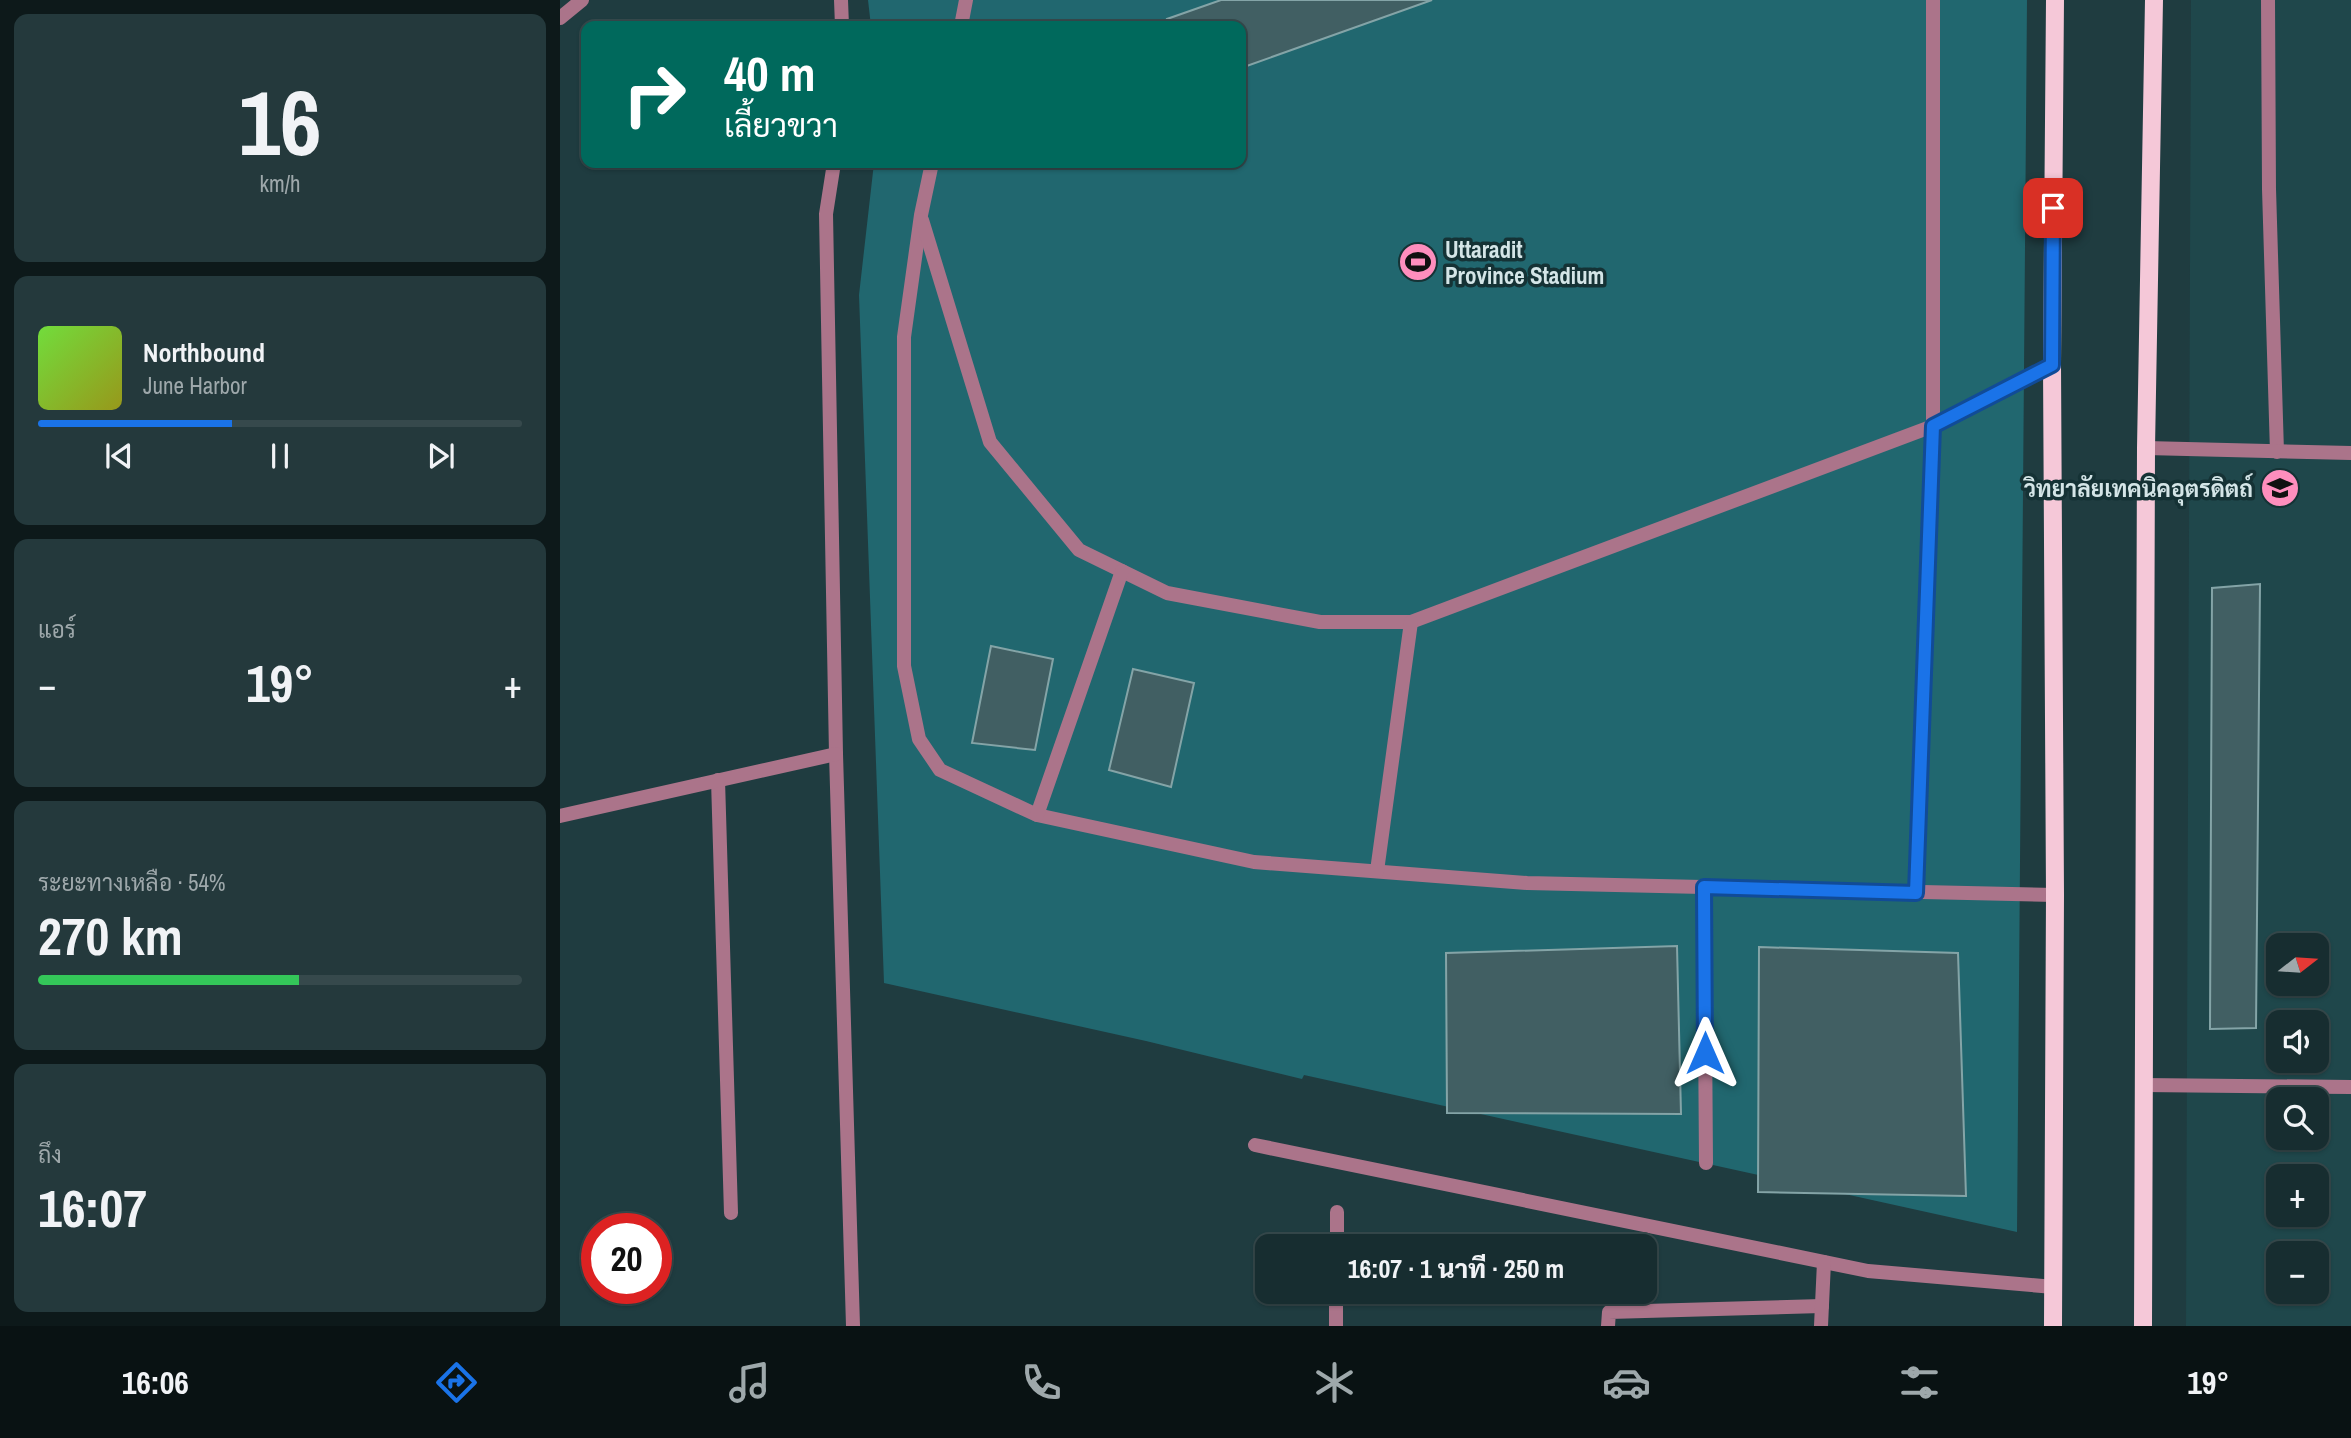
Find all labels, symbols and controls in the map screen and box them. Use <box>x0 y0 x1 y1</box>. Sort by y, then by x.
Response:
text: 40 m <box>724 40 816 106</box>
icon: right <box>609 49 700 140</box>
text: 16 <box>239 61 322 183</box>
text: เลี้ยวขวา <box>724 104 838 147</box>
text: km/h <box>260 168 300 199</box>
pin <box>2023 178 2083 238</box>
icon: arrive <box>2034 189 2072 227</box>
place label: Uttaradit Province Stadium <box>1445 234 1604 291</box>
sports icon: Uttaradit Province Stadium <box>1397 241 1439 283</box>
text: Northbound <box>143 335 265 370</box>
text: June Harbor <box>143 370 247 401</box>
icon: previous <box>100 437 138 475</box>
icon: pause <box>261 437 299 475</box>
icon: next <box>422 437 460 475</box>
school or university icon: วิทยาลัยเทคนิคอุตรดิตถ์ <box>2259 467 2301 509</box>
place label: วิทยาลัยเทคนิคอุตรดิตถ์ <box>2023 473 2254 506</box>
text: แอร์ <box>38 614 76 645</box>
text: 19° <box>246 648 314 718</box>
text: − <box>38 659 56 710</box>
text: + <box>504 659 522 710</box>
text: ระยะทางเหลือ · 54% <box>38 867 226 898</box>
text: 270 km <box>38 901 183 971</box>
north arrow <box>2266 933 2329 996</box>
map controls <box>2266 933 2329 1304</box>
button: sound <box>2266 1010 2329 1073</box>
position arrow <box>1668 1016 1742 1090</box>
button: search <box>2266 1087 2329 1150</box>
text: ถึง <box>38 1139 62 1170</box>
button: + <box>2266 1164 2329 1227</box>
text: 16:07 <box>38 1173 147 1243</box>
speed limit sign: 20 <box>581 1213 672 1304</box>
button: − <box>2266 1241 2329 1304</box>
text: 16:07 · 1 นาที · 250 m <box>1348 1251 1564 1286</box>
icon: directions <box>432 1358 481 1407</box>
icon: music <box>725 1358 774 1407</box>
icon: phone <box>1017 1358 1066 1407</box>
icon: climate <box>1310 1358 1359 1407</box>
icon: car <box>1602 1358 1651 1407</box>
icon: filters <box>1895 1358 1944 1407</box>
text: 16:06 <box>122 1361 189 1404</box>
text: 19° <box>2187 1361 2229 1404</box>

